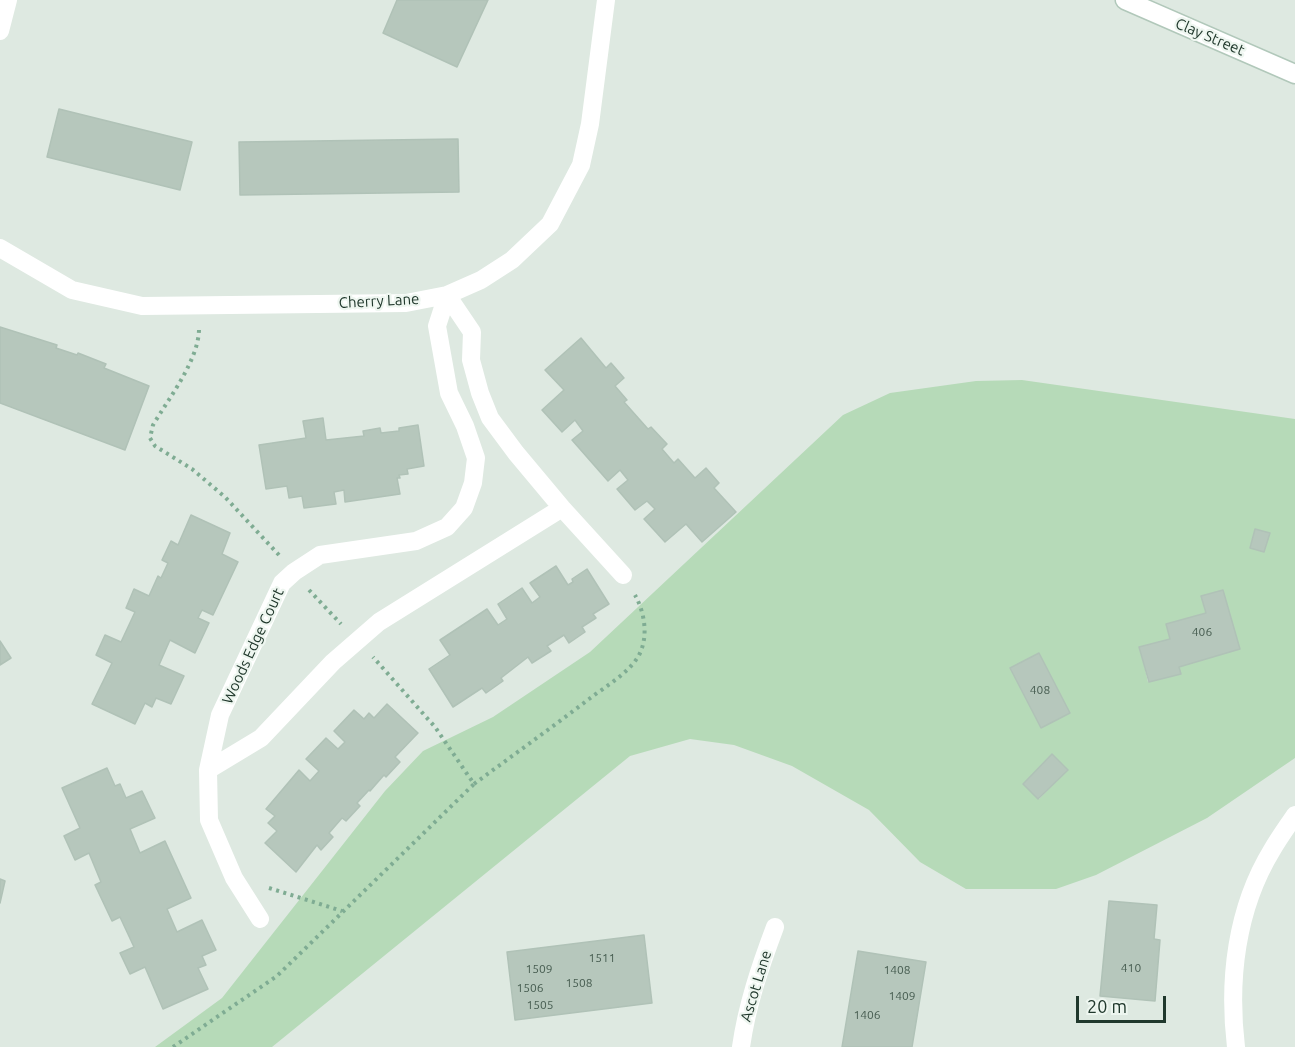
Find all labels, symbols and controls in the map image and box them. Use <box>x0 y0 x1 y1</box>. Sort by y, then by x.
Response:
street label: Clay Street <box>1173 14 1247 60</box>
street label: Cherry Lane <box>338 290 420 312</box>
street label: Woods Edge Court <box>218 585 288 707</box>
house number: 406 <box>1192 625 1212 639</box>
house number: 408 <box>1030 683 1050 697</box>
street label: Ascot Lane <box>737 948 775 1024</box>
house number: 1511 <box>588 951 616 965</box>
house number: 410 <box>1121 961 1141 975</box>
house number: 1509 <box>525 962 553 976</box>
house number: 1408 <box>883 963 911 977</box>
house number: 1508 <box>565 976 593 990</box>
house number: 1506 <box>516 981 544 995</box>
scale bar <box>1079 984 1169 1022</box>
house number: 1409 <box>888 989 916 1003</box>
text: 20 m <box>1087 996 1127 1016</box>
house number: 1505 <box>526 998 554 1012</box>
house number: 1406 <box>853 1008 881 1022</box>

